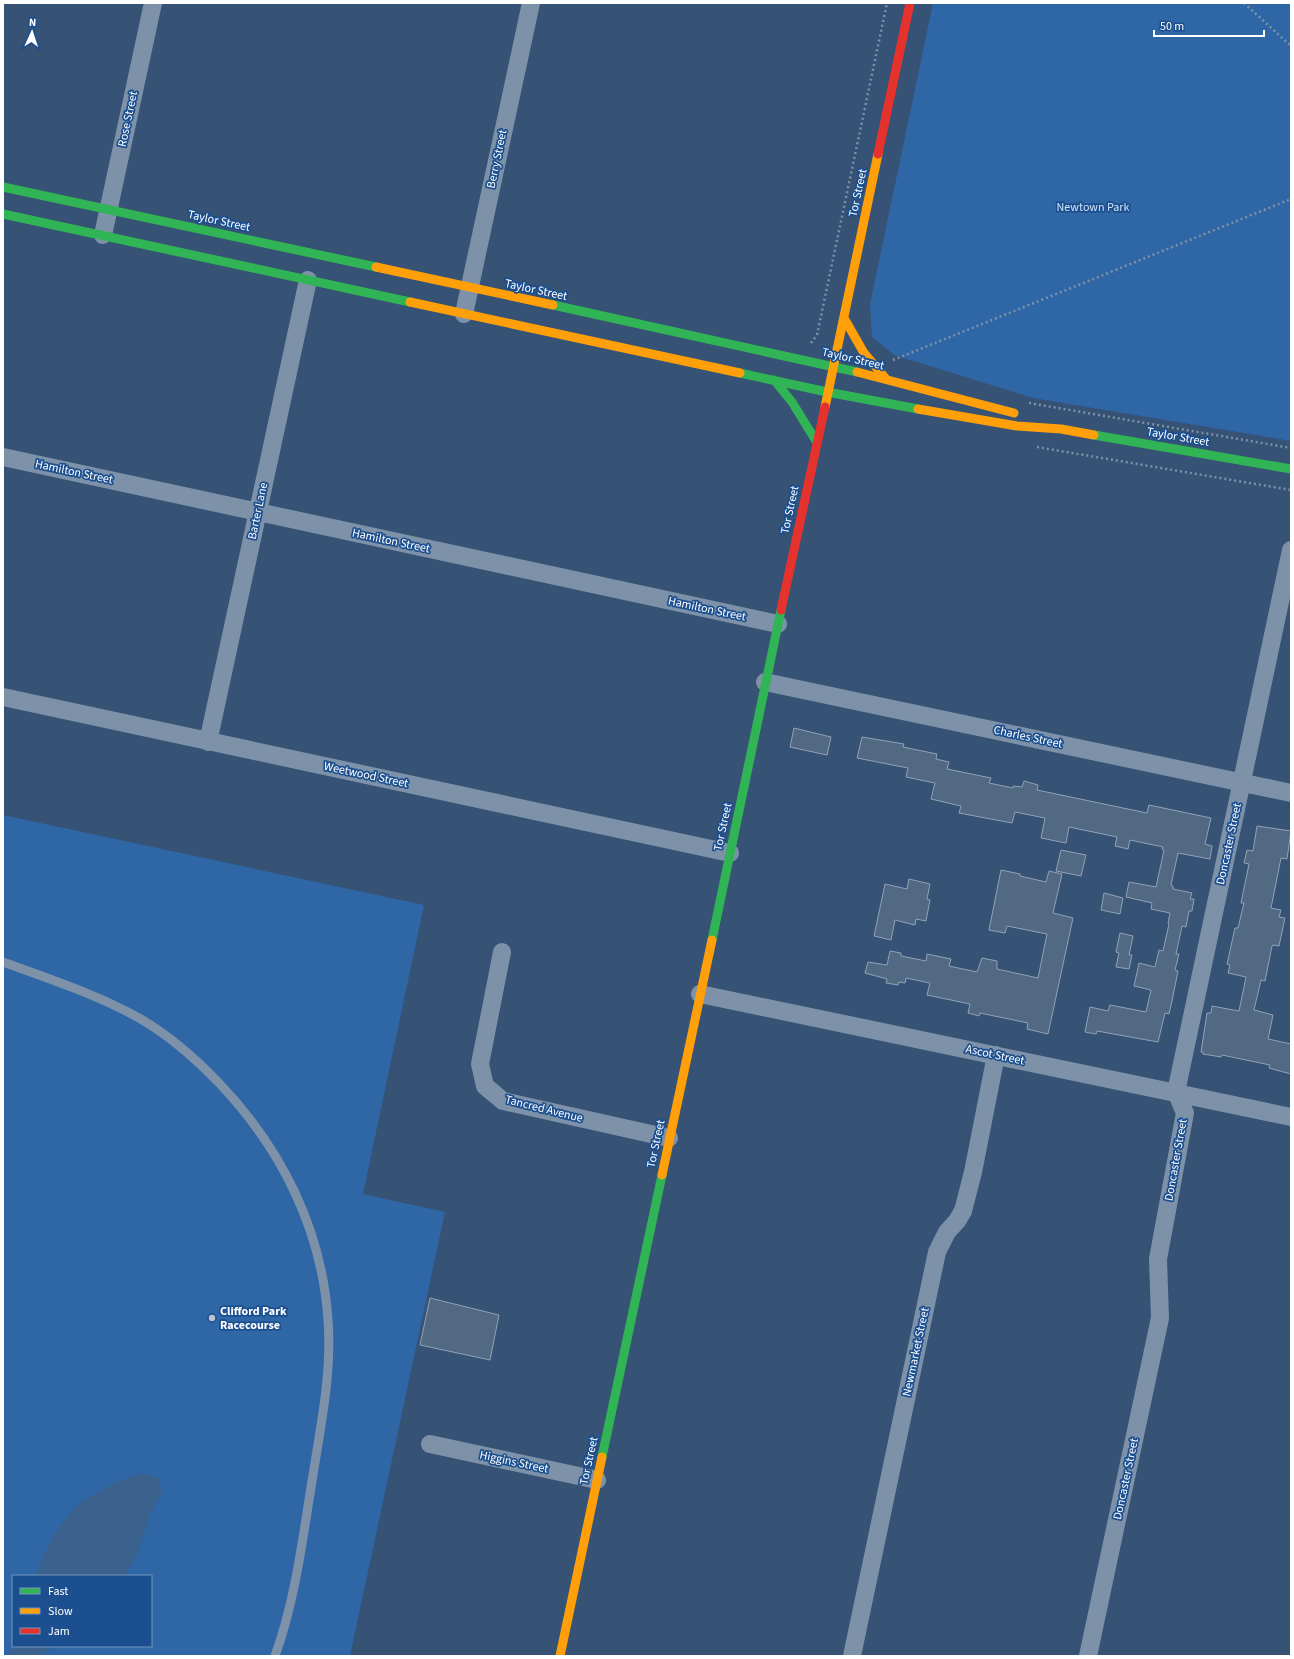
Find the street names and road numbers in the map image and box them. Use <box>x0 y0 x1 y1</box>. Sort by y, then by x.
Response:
street label: Rose Street <box>114 90 142 148</box>
street label: Berry Street <box>482 128 512 190</box>
street label: Tor Street <box>845 167 871 219</box>
street label: Taylor Street <box>186 206 252 236</box>
street label: Taylor Street <box>503 275 569 305</box>
street label: Taylor Street <box>820 344 886 374</box>
street label: Taylor Street <box>1145 423 1211 451</box>
street label: Hamilton Street <box>33 455 115 489</box>
street label: Barter Lane <box>244 481 272 541</box>
street label: Tor Street <box>777 484 803 536</box>
street label: Hamilton Street <box>350 524 432 558</box>
street label: Hamilton Street <box>666 592 748 626</box>
street label: Charles Street <box>992 721 1064 753</box>
street label: Weetwood Street <box>322 758 410 792</box>
street label: Tor Street <box>710 801 736 853</box>
street label: Doncaster Street <box>1212 802 1246 886</box>
street label: Ascot Street <box>964 1040 1026 1070</box>
street label: Tancred Avenue <box>503 1091 585 1127</box>
street label: Tor Street <box>643 1118 669 1170</box>
street label: Doncaster Street <box>1160 1118 1192 1202</box>
street label: Newmarket Street <box>898 1306 934 1398</box>
street label: Tor Street <box>576 1435 602 1487</box>
street label: Doncaster Street <box>1109 1437 1143 1521</box>
street label: Higgins Street <box>478 1446 550 1478</box>

